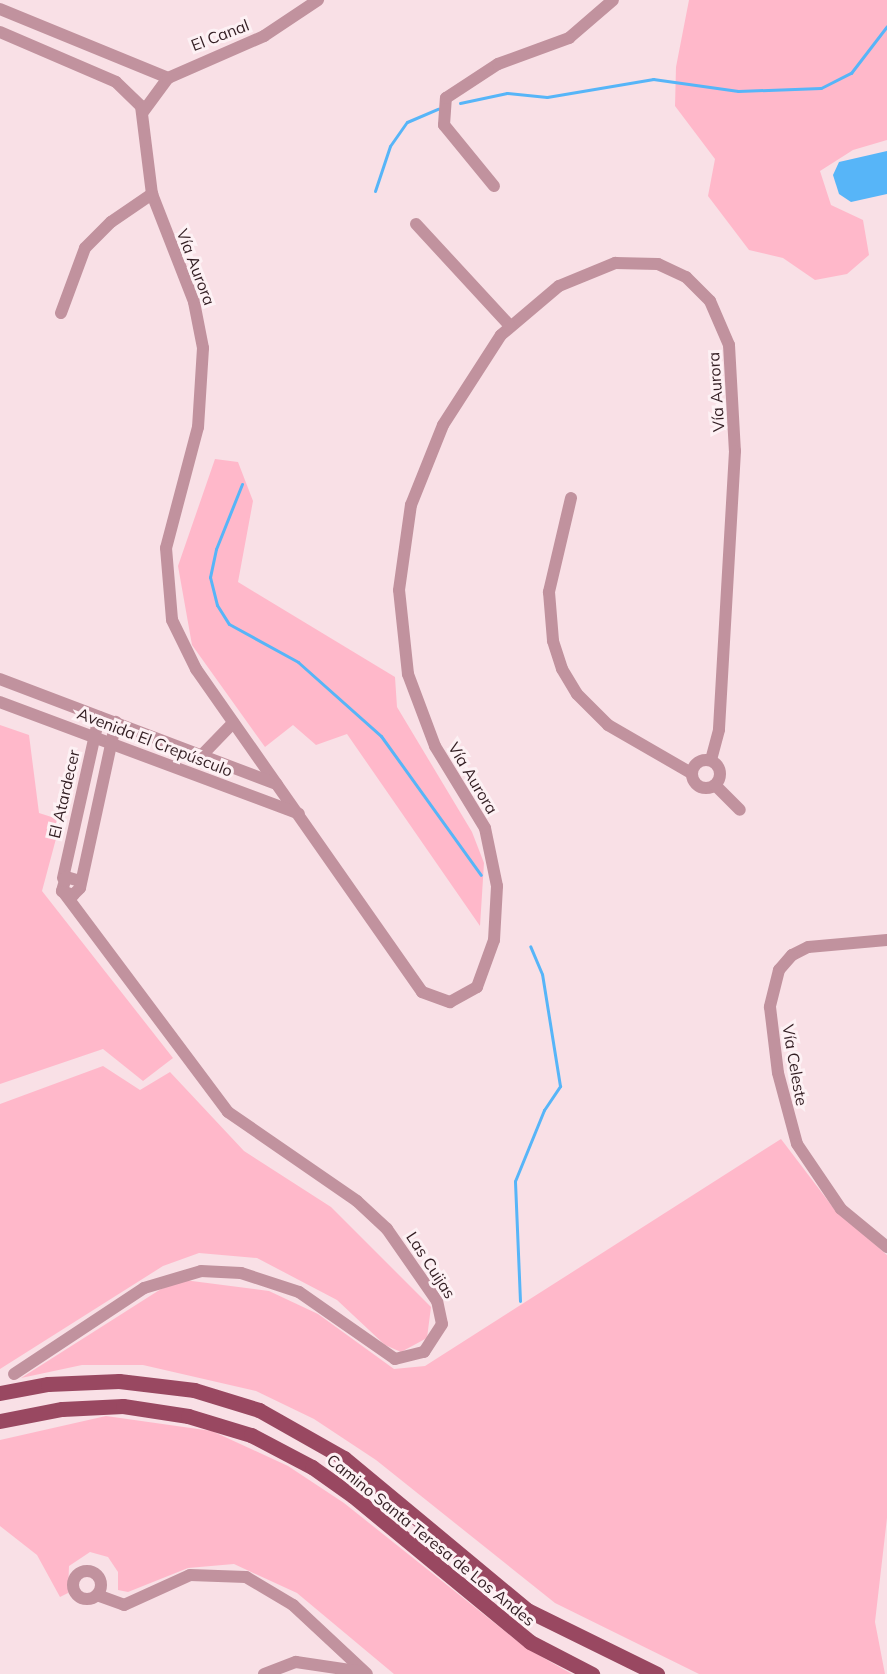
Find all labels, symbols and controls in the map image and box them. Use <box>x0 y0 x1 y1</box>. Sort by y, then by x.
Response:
street label: El Canal <box>188 15 252 55</box>
street label: Vía Aurora <box>173 226 219 308</box>
street label: Vía Aurora <box>704 351 728 433</box>
street label: Avenida El Crepúsculo <box>75 704 235 780</box>
street label: Vía Aurora <box>444 739 502 817</box>
street label: El Atardecer <box>44 748 84 840</box>
street label: Vía Celeste <box>778 1023 812 1107</box>
street label: Las Cuijas <box>402 1228 460 1302</box>
street label: Camino Santa Teresa de Los Andes <box>323 1450 539 1630</box>

